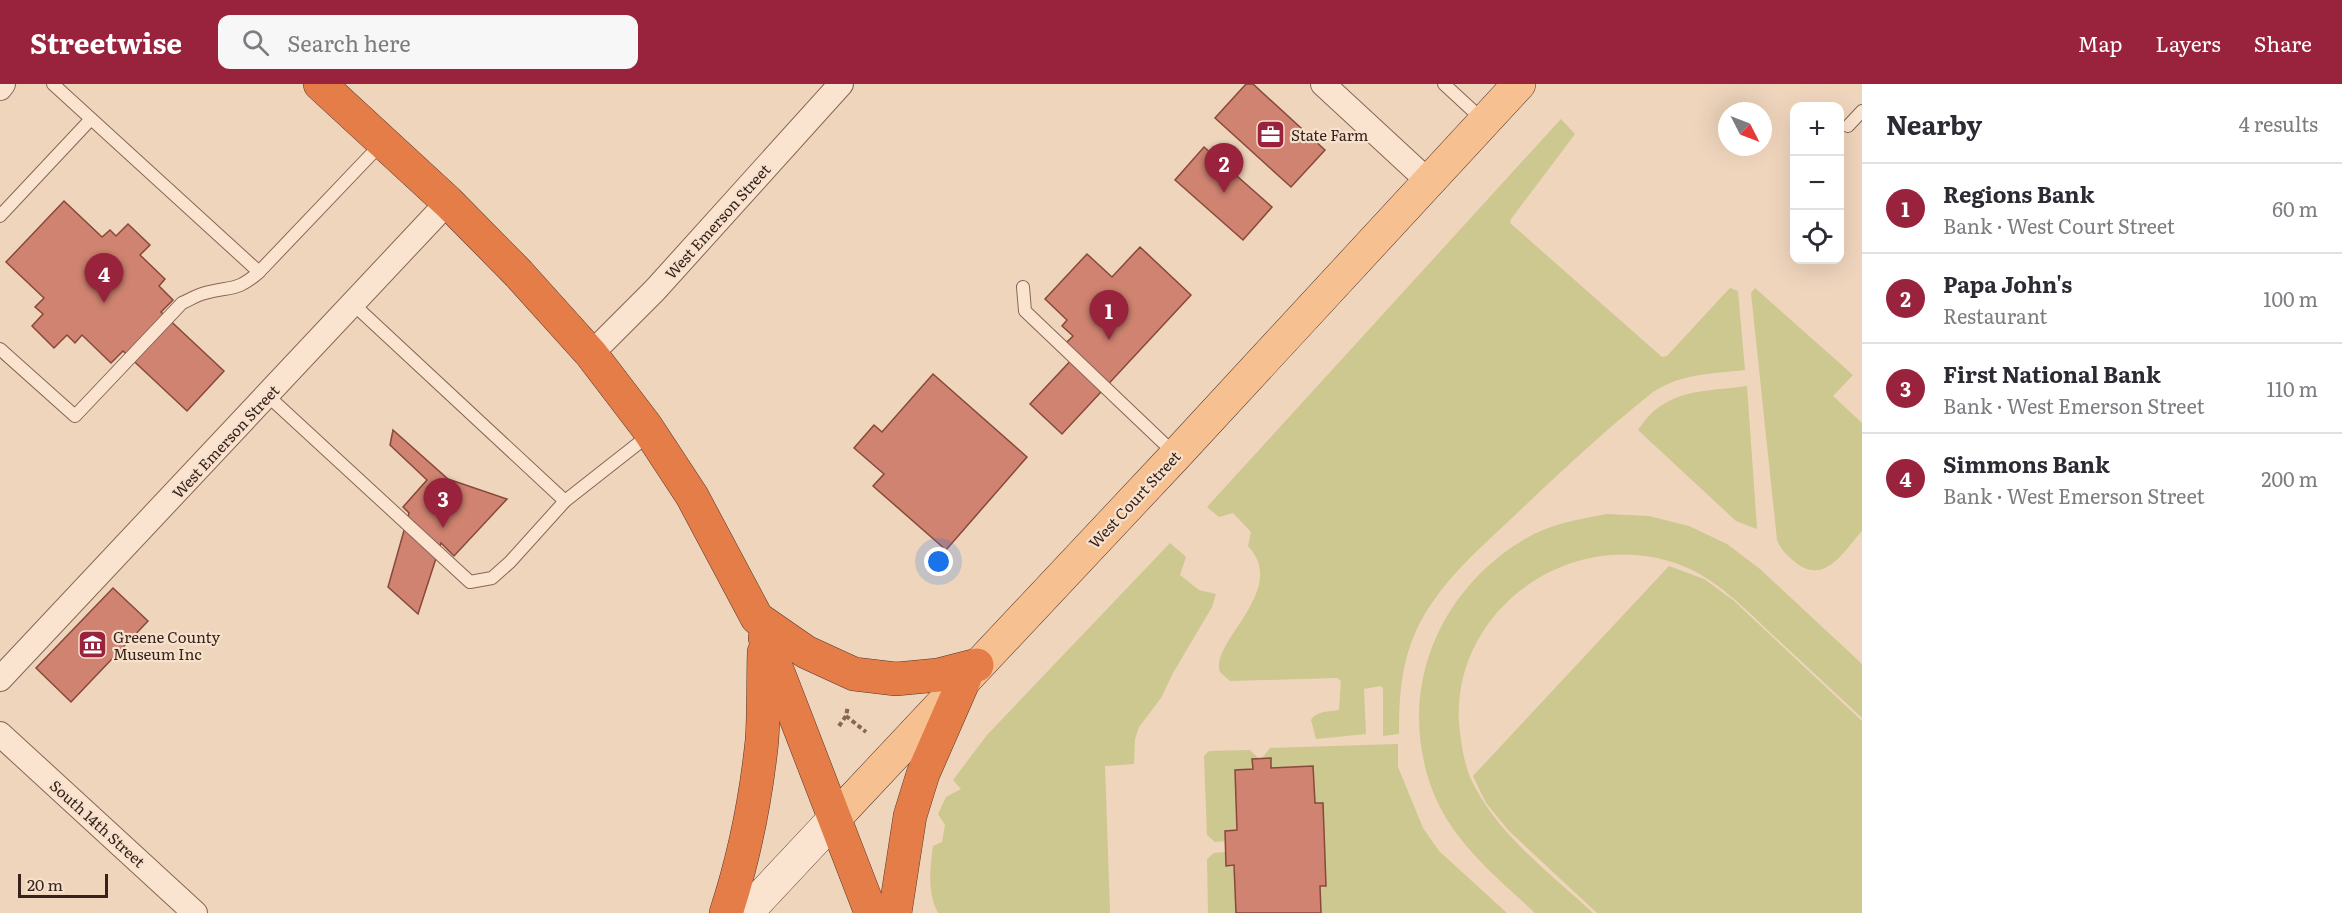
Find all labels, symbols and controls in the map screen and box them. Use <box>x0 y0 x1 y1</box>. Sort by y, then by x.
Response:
search box <box>218 15 638 69</box>
text: Streetwise <box>30 21 182 63</box>
icon: search <box>239 26 272 59</box>
text: Search here <box>287 26 411 59</box>
text: Map <box>2078 27 2123 58</box>
text: Layers <box>2156 27 2221 58</box>
text: Share <box>2254 27 2312 58</box>
north arrow <box>1718 102 1772 156</box>
map controls <box>1790 102 1844 264</box>
button: + <box>1790 102 1844 156</box>
text: Nearby <box>1886 104 1982 143</box>
text: 4 results <box>2239 108 2318 138</box>
office icon: State Farm <box>1254 118 1286 150</box>
place label: State Farm <box>1291 123 1369 146</box>
pin: 2 <box>1204 144 1244 193</box>
button: − <box>1790 156 1844 210</box>
street label: West Emerson Street <box>659 158 775 284</box>
text: Regions Bank <box>1943 177 2094 210</box>
text: 1 <box>1901 193 1910 223</box>
text: 60 m <box>2272 193 2318 223</box>
button: locate <box>1790 210 1844 264</box>
text: Bank · West Court Street <box>1943 210 2175 240</box>
pin: 4 <box>84 254 124 303</box>
text: Papa John's <box>1943 267 2072 300</box>
text: 2 <box>1900 283 1911 313</box>
text: 100 m <box>2263 283 2318 313</box>
pin: 1 <box>1090 290 1128 340</box>
text: Restaurant <box>1943 300 2047 330</box>
text: First National Bank <box>1943 357 2161 390</box>
text: 3 <box>1900 373 1911 403</box>
text: 110 m <box>2267 373 2318 403</box>
street label: West Emerson Street <box>166 379 284 503</box>
text: Bank · West Emerson Street <box>1943 390 2205 420</box>
street label: West Court Street <box>1083 445 1185 553</box>
text: Simmons Bank <box>1943 447 2110 480</box>
text: 4 <box>1899 463 1912 493</box>
text: 200 m <box>2261 463 2318 493</box>
pin: 3 <box>424 478 462 528</box>
text: Bank · West Emerson Street <box>1943 480 2205 510</box>
your location <box>924 547 953 576</box>
place label: Greene County Museum Inc <box>113 625 220 665</box>
museum icon: Greene County Museum Inc <box>76 629 108 661</box>
street label: South 14th Street <box>45 774 151 872</box>
scale bar <box>18 871 108 898</box>
text: 20 m <box>27 872 63 896</box>

